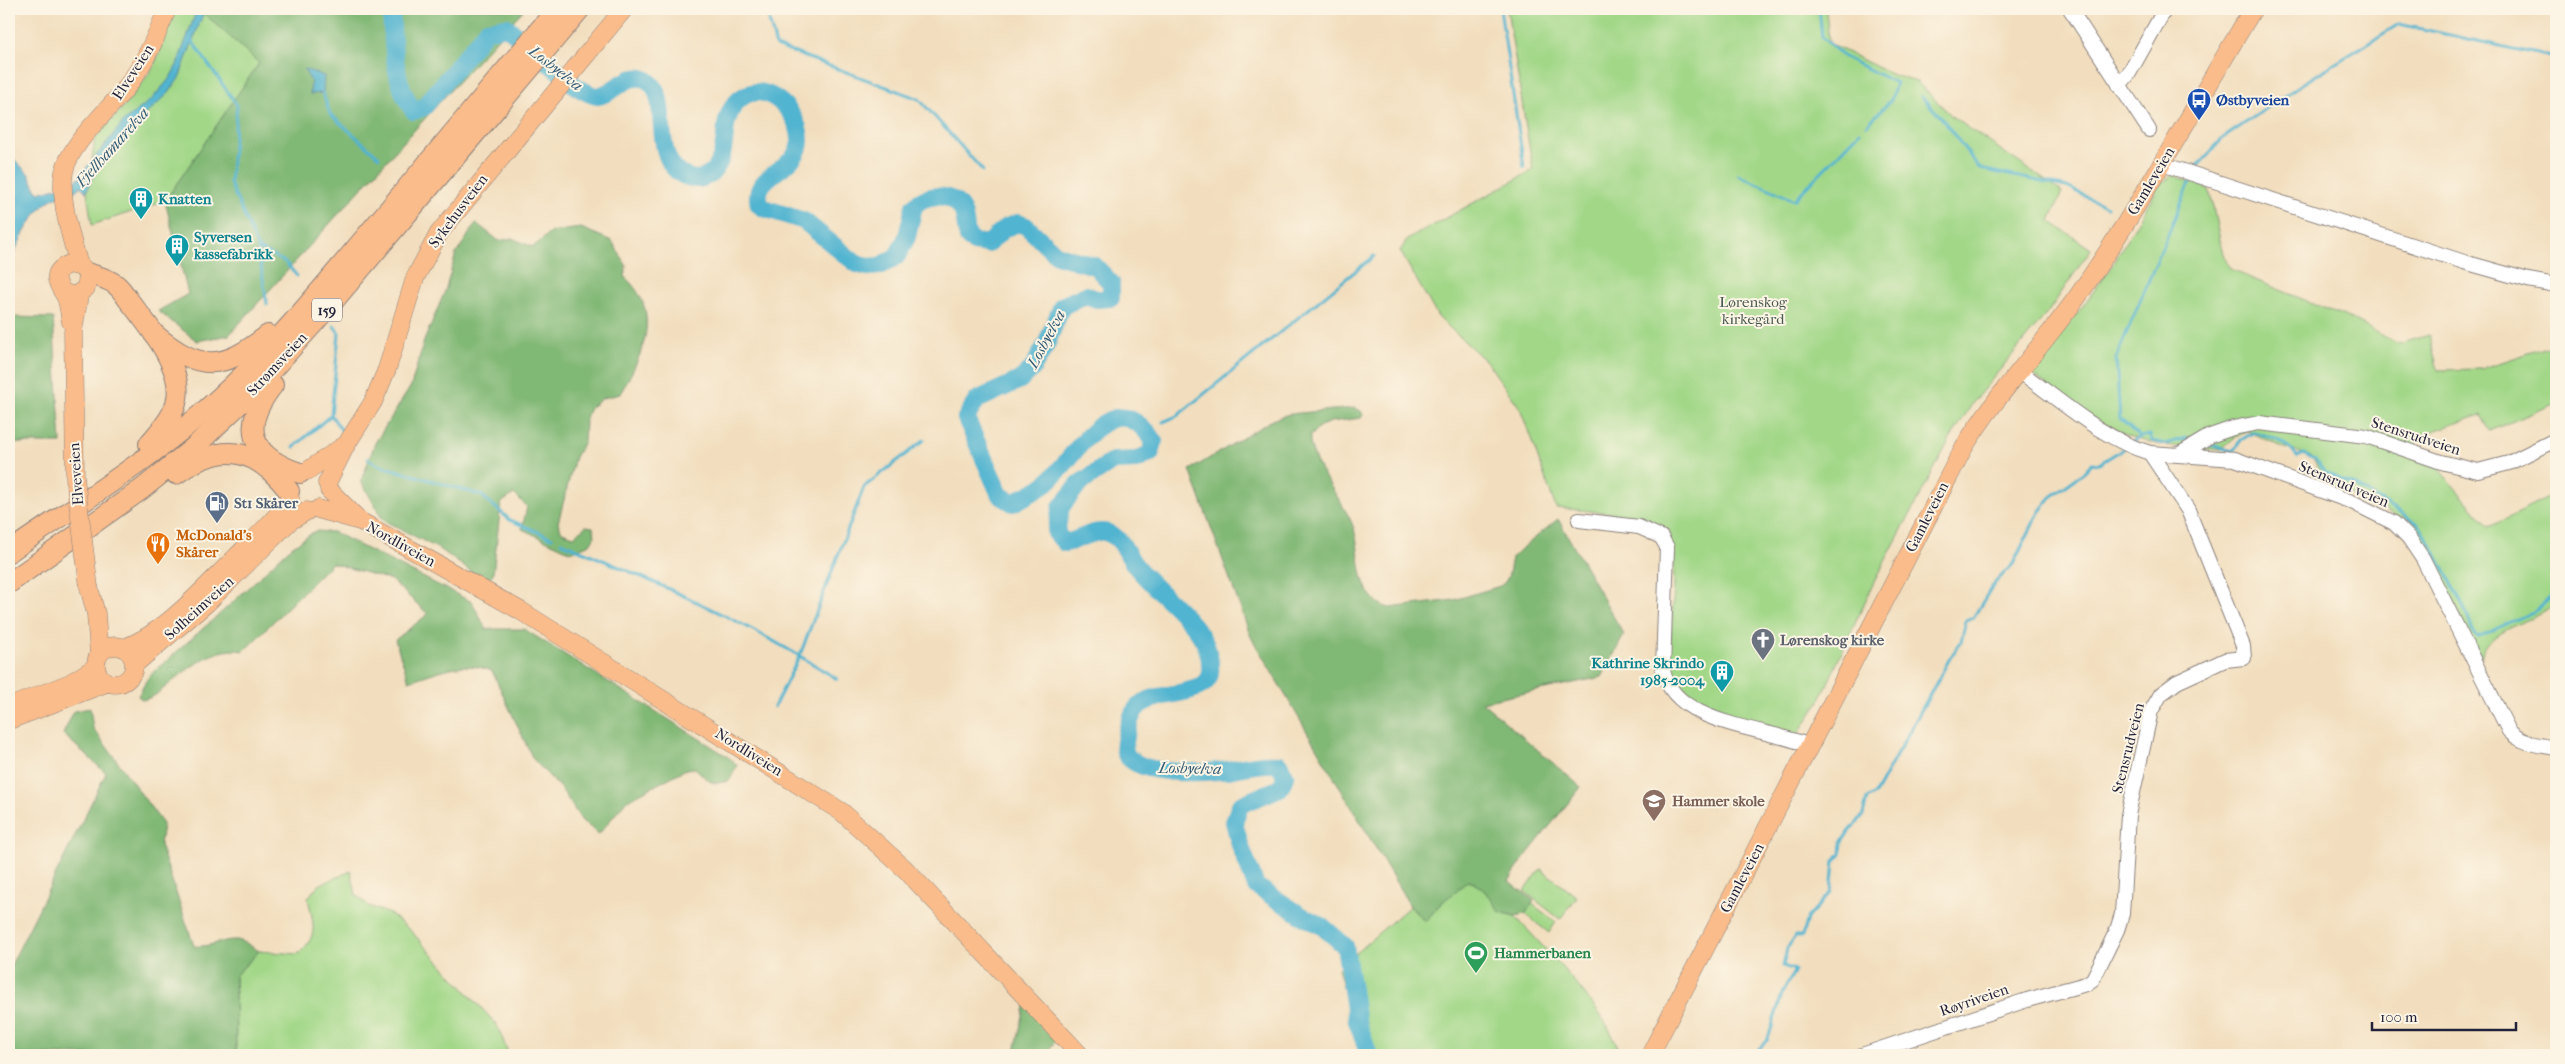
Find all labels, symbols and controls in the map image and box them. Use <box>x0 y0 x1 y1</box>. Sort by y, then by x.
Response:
street label: Elveveien <box>108 41 158 103</box>
water label: Losbyelva <box>525 41 587 95</box>
bus stop icon: Østbyveien <box>2186 87 2212 121</box>
place label: Østbyveien <box>2216 91 2290 109</box>
water label: Fjellhamarelva <box>71 103 153 191</box>
street label: Gamleveien <box>2124 143 2179 218</box>
street label: Sykehusveien <box>424 170 492 251</box>
building icon: Knatten <box>128 186 154 220</box>
place label: Knatten <box>158 190 212 208</box>
place label: Syversen kassefabrikk <box>193 228 274 263</box>
building icon: Syversen kassefabrikk <box>164 233 190 267</box>
park label: Lørenskog kirkegård <box>1719 293 1788 328</box>
road number: 159 <box>312 298 342 322</box>
water label: Losbyelva <box>1022 307 1069 372</box>
street label: Strømsveien <box>243 328 311 399</box>
street label: Stensrudveien <box>2369 413 2463 459</box>
street label: Elveveien <box>65 442 87 506</box>
street label: Stensrud veien <box>2296 457 2392 511</box>
street label: Gamleveien <box>1902 479 1952 555</box>
fuel station icon: St1 Skårer <box>204 490 230 524</box>
place label: St1 Skårer <box>234 494 299 512</box>
street label: Nordliveien <box>363 518 439 571</box>
place label: McDonald's Skårer <box>175 526 252 561</box>
restaurant icon: McDonald's Skårer <box>145 531 171 565</box>
street label: Solheimveien <box>161 572 238 644</box>
church icon: Lørenskog kirke <box>1750 627 1776 661</box>
place label: Lørenskog kirke <box>1780 631 1885 649</box>
place label: Kathrine Skrindo 1985-2004 <box>1591 654 1705 689</box>
building icon: Kathrine Skrindo 1985-2004 <box>1709 659 1735 693</box>
street label: Stensrudveien <box>2108 701 2148 795</box>
street label: Nordliveien <box>712 724 786 780</box>
water label: Losbyelva <box>1157 758 1222 778</box>
school or university icon: Hammer skole <box>1641 788 1667 822</box>
place label: Hammer skole <box>1672 792 1765 810</box>
street label: Gamleveien <box>1716 840 1768 916</box>
sports icon: Hammerbanen <box>1463 940 1489 974</box>
place label: Hammerbanen <box>1494 944 1591 962</box>
street label: Røyriveien <box>1937 980 2011 1020</box>
scale bar <box>2372 999 2516 1031</box>
text: 100 m <box>2380 1008 2418 1026</box>

